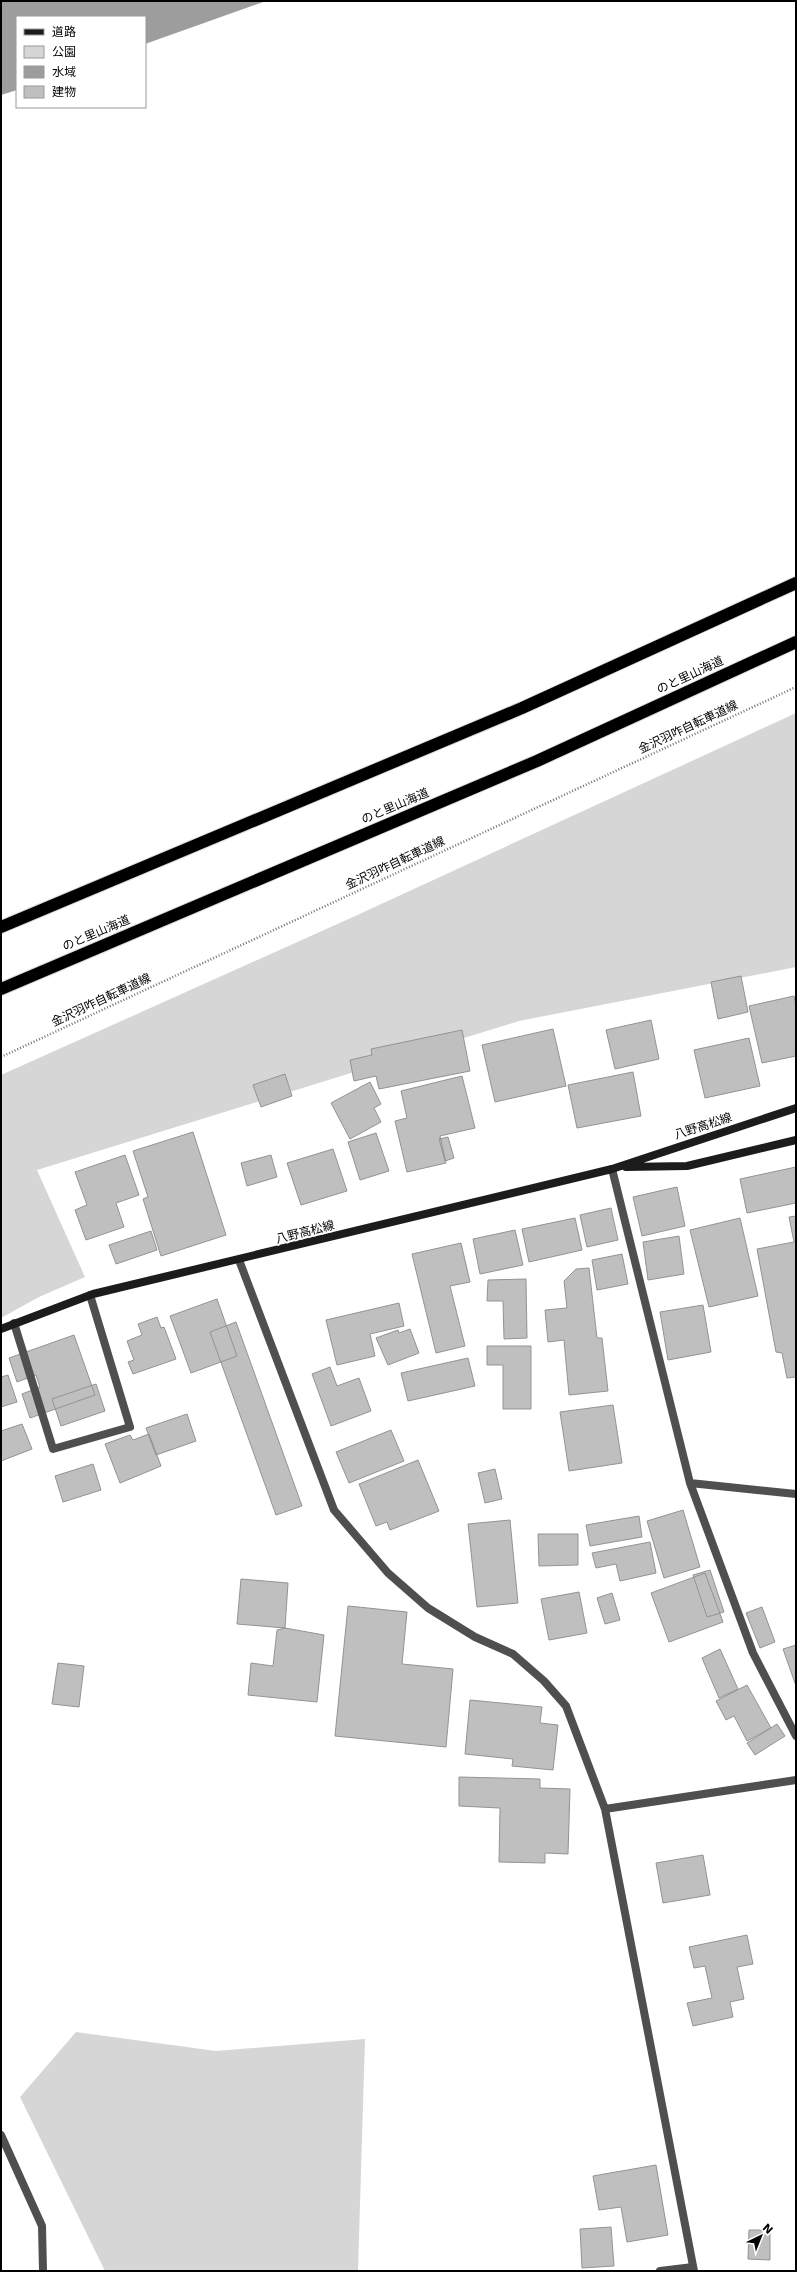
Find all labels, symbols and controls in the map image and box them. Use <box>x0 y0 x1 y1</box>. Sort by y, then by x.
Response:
legend <box>16 16 146 108</box>
text: 道路 <box>52 25 76 39</box>
text: 公園 <box>52 45 76 59</box>
text: 水域 <box>52 65 76 79</box>
text: 建物 <box>52 85 76 99</box>
street label: のと里山海道 <box>654 653 726 697</box>
street label: 金沢羽咋自転車道線 <box>636 698 740 756</box>
street label: のと里山海道 <box>359 785 431 827</box>
street label: 金沢羽咋自転車道線 <box>343 834 447 892</box>
street label: のと里山海道 <box>60 912 132 954</box>
street label: 金沢羽咋自転車道線 <box>49 971 153 1029</box>
street label: 八野高松線 <box>672 1110 734 1142</box>
street label: 八野高松線 <box>274 1218 336 1246</box>
north arrow <box>741 2216 781 2256</box>
text: N <box>760 2221 775 2237</box>

